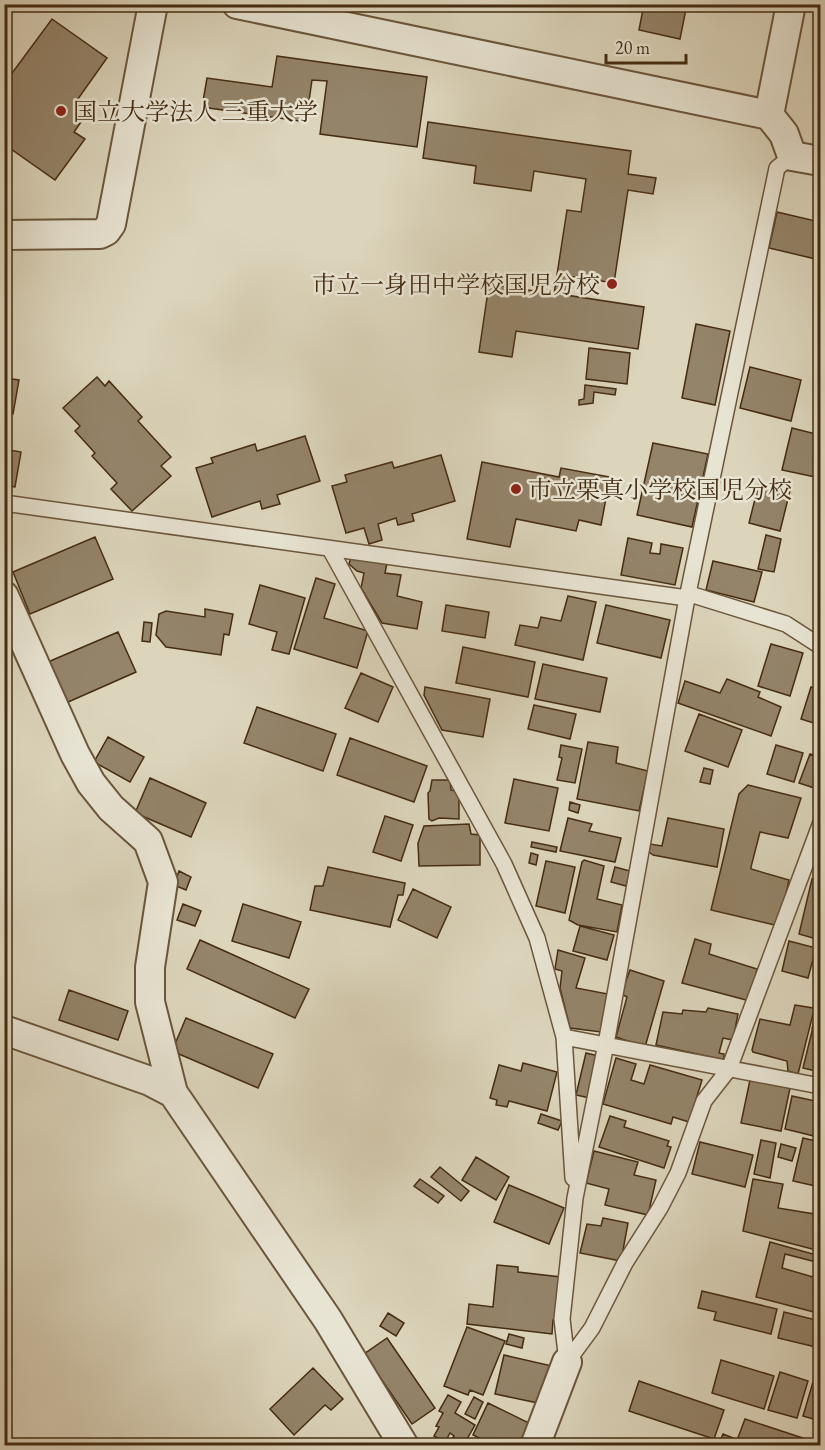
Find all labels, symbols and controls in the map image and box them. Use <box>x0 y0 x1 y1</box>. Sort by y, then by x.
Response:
scale bar <box>606 27 686 65</box>
text: 20 m <box>615 36 650 59</box>
place label: 国立大学法人 三重大学 <box>73 96 318 127</box>
marker: 国立大学法人 三重大学 <box>54 104 68 118</box>
place label: 市立一身田中学校国児分校 <box>312 269 600 300</box>
marker: 市立一身田中学校国児分校 <box>605 277 619 291</box>
place label: 市立栗真小学校国児分校 <box>528 474 792 505</box>
marker: 市立栗真小学校国児分校 <box>509 482 523 496</box>

